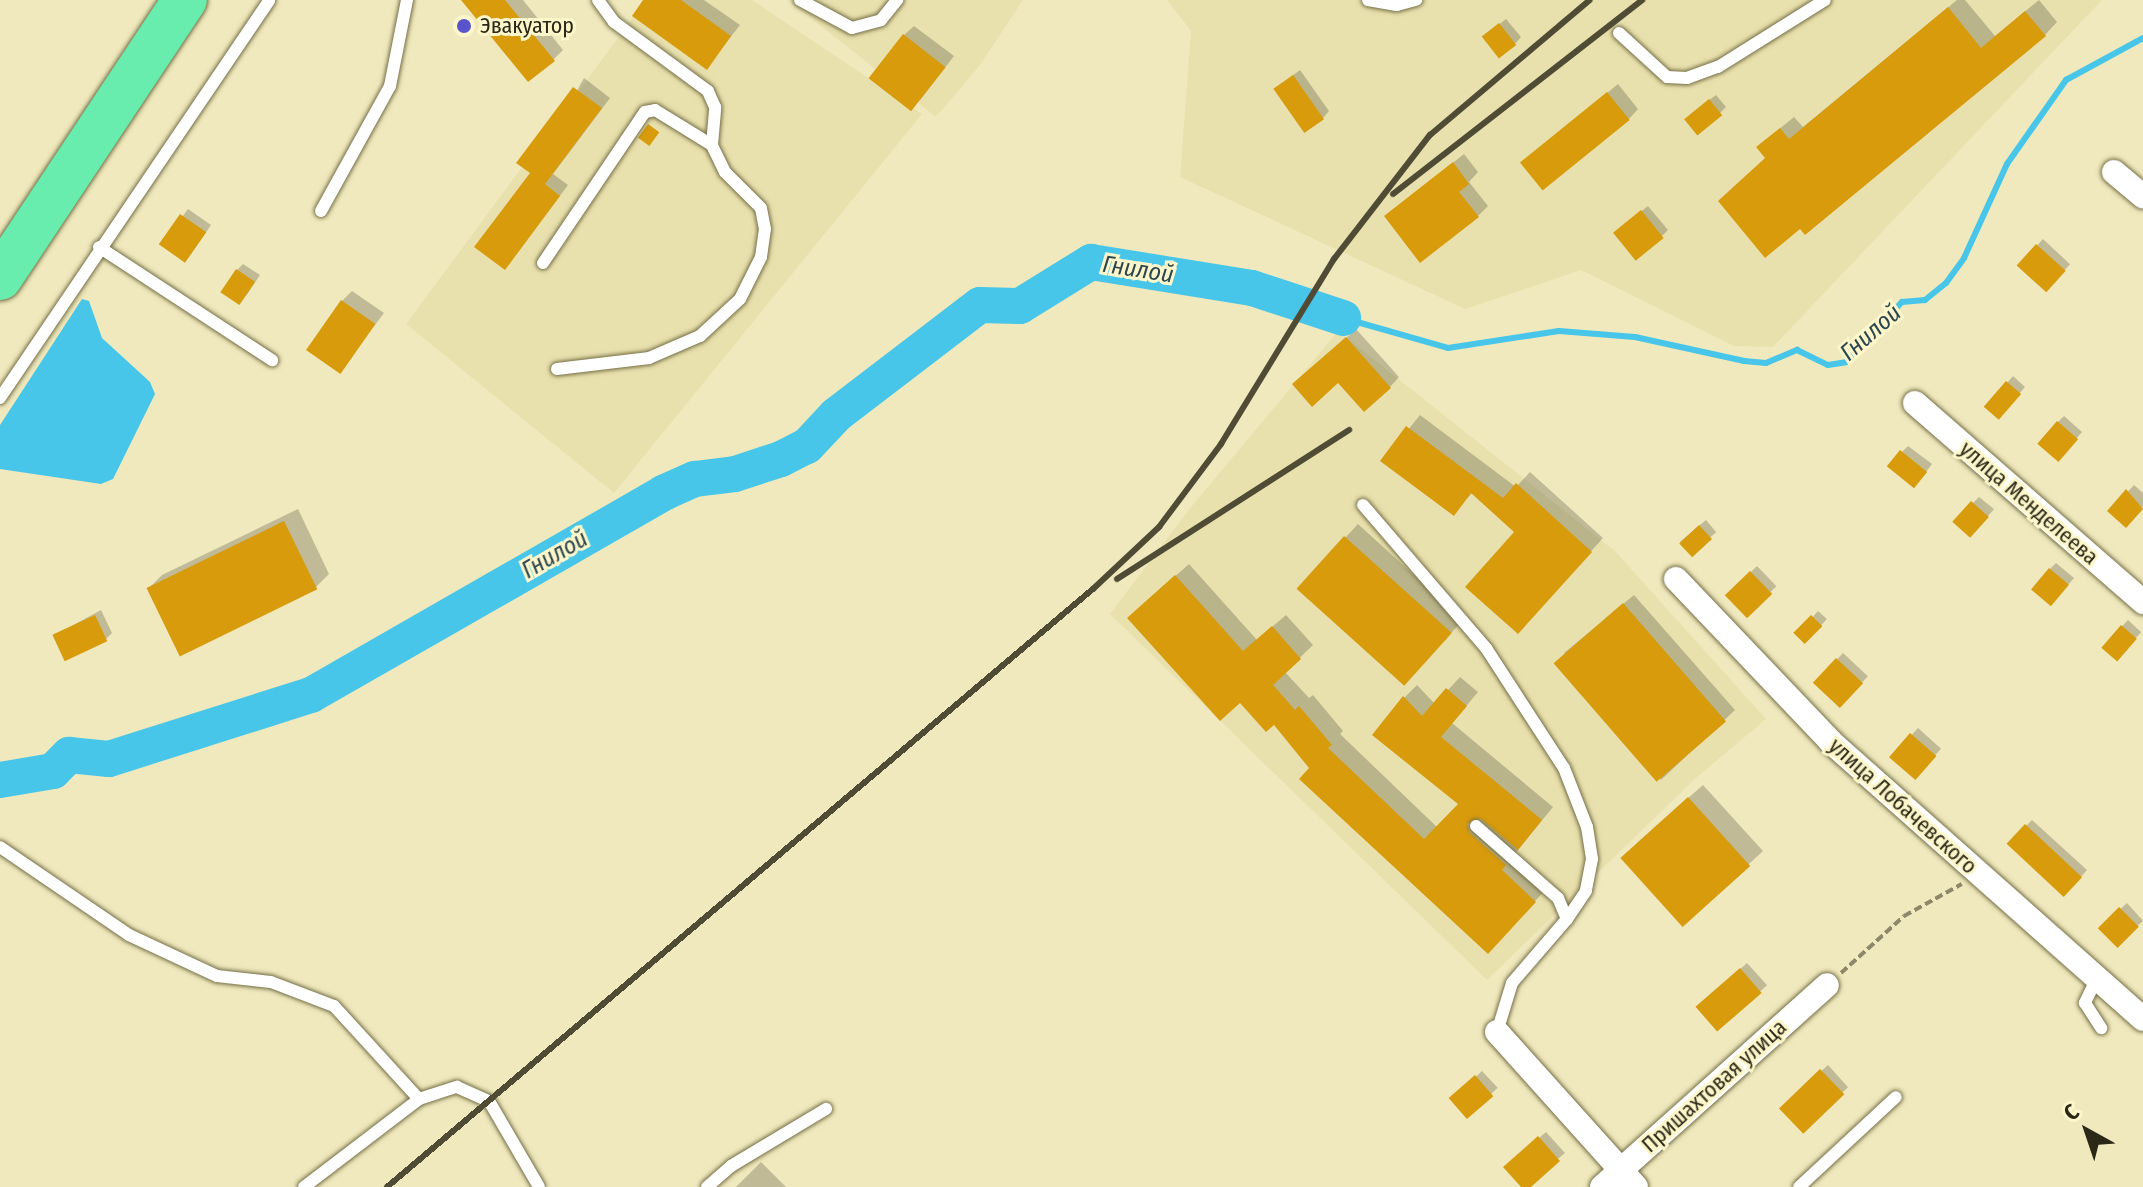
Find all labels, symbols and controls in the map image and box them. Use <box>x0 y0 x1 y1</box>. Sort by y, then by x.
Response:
place label: Эвакуатор <box>480 13 574 39</box>
marker: Эвакуатор <box>455 17 473 35</box>
water label: Гнилой <box>1100 250 1176 290</box>
water label: Гнилой <box>1835 299 1907 367</box>
street label: улица Менделеева <box>1954 436 2104 570</box>
water label: Гнилой <box>517 525 593 585</box>
street label: улица Лобачевского <box>1824 733 1982 879</box>
street label: Пришахтовая улица <box>1636 1014 1792 1158</box>
north arrow <box>2047 1091 2127 1171</box>
text: С <box>2058 1098 2084 1126</box>

